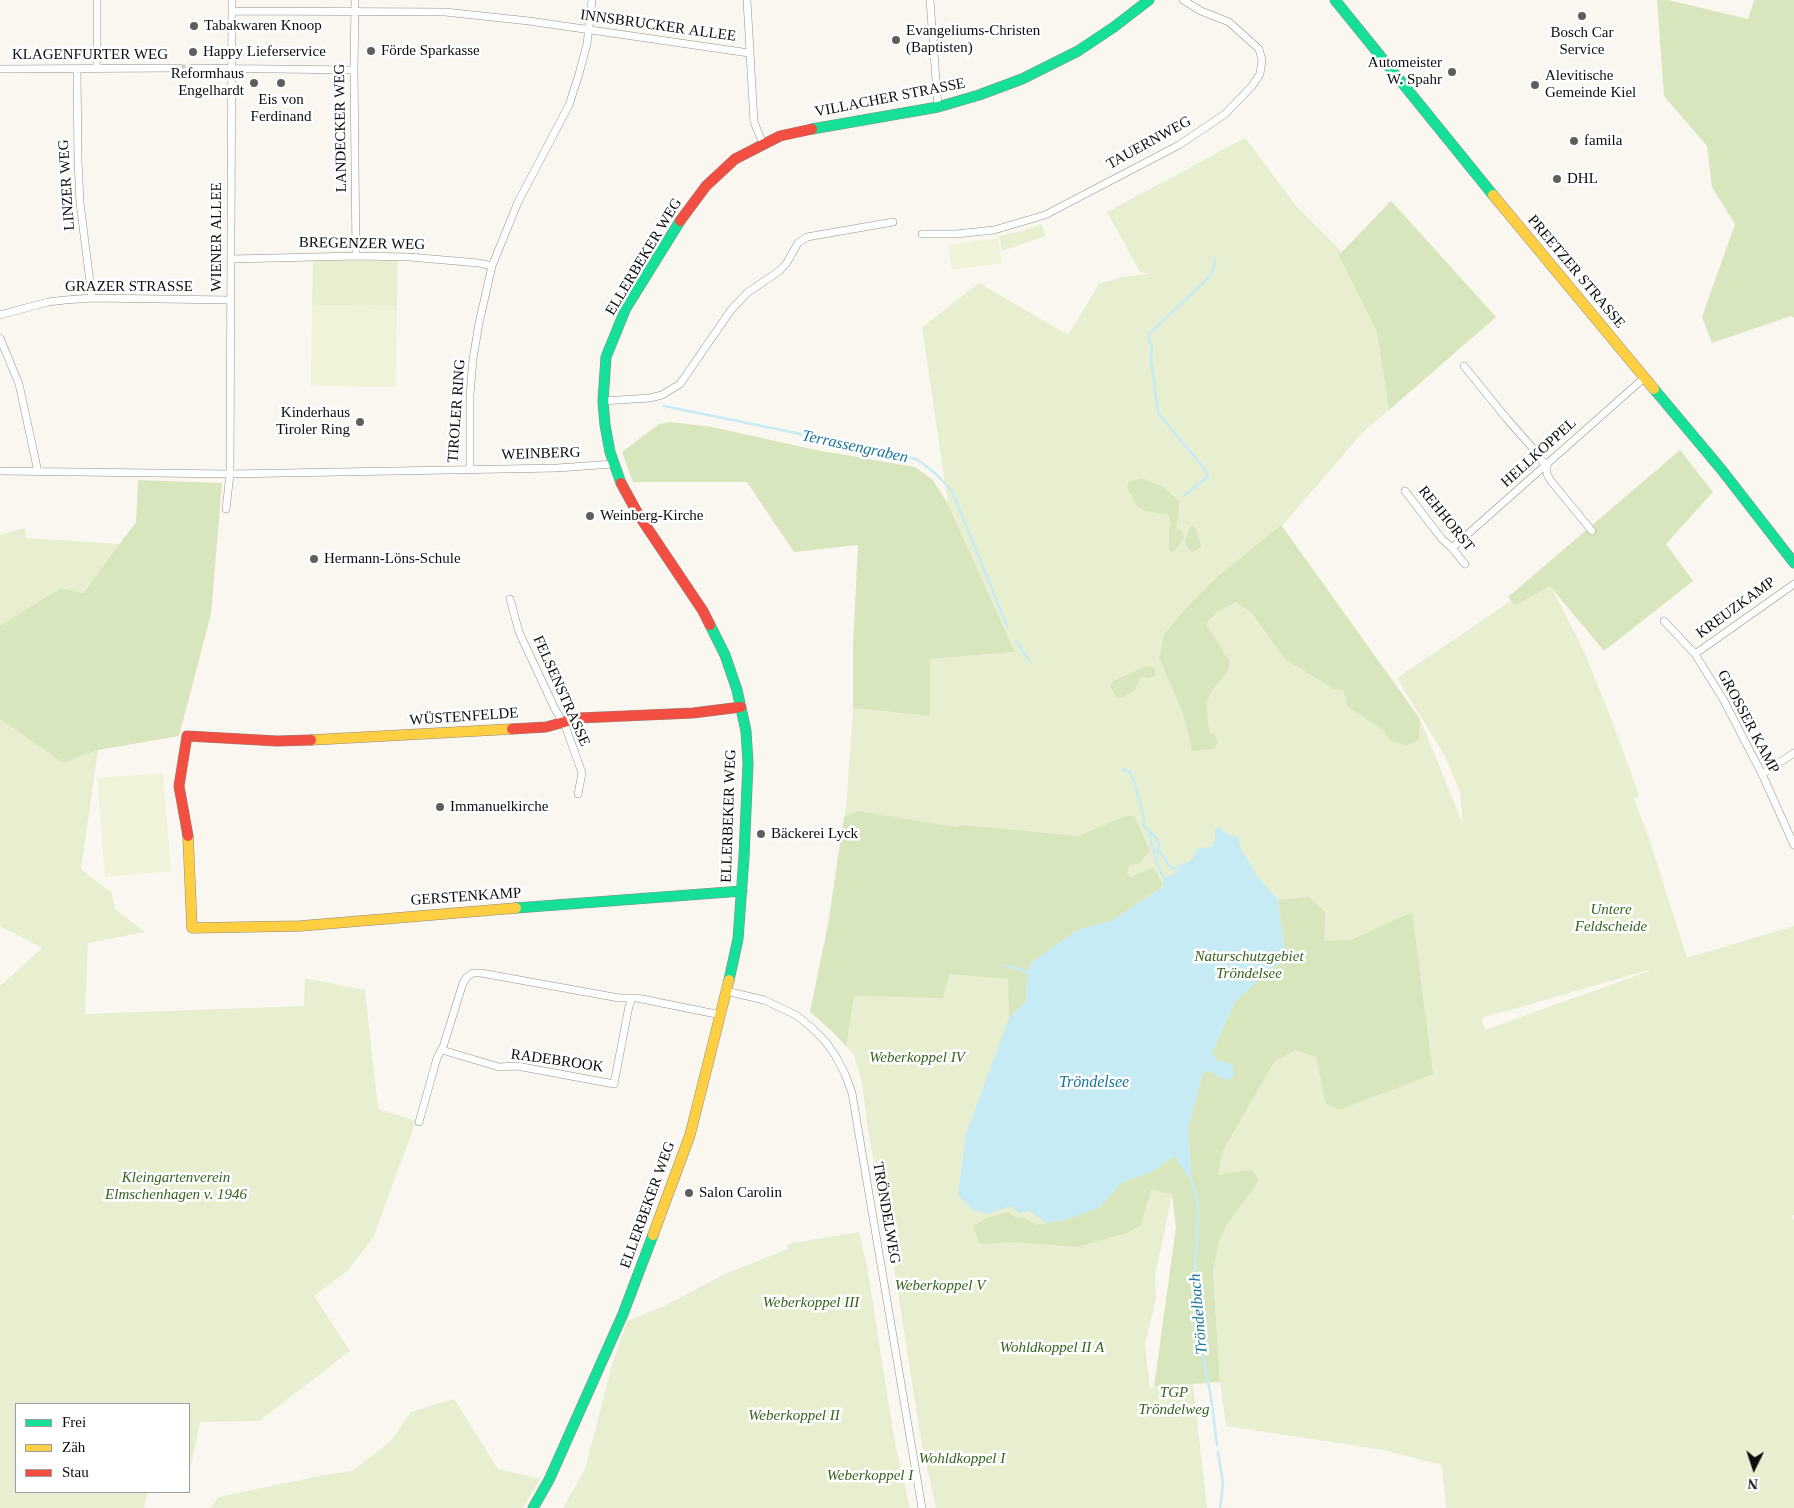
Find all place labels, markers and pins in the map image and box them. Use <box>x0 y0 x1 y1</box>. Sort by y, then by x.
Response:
marker: Bosch Car Service <box>1576 10 1588 22</box>
place label: Tabakwaren Knoop <box>204 17 322 35</box>
marker: Tabakwaren Knoop <box>188 20 200 32</box>
place label: Evangeliums-Christen (Baptisten) <box>906 22 1040 57</box>
place label: Bosch Car Service <box>1551 24 1613 59</box>
marker: Evangeliums-Christen (Baptisten) <box>890 34 902 46</box>
place label: Förde Sparkasse <box>381 42 480 60</box>
place label: Happy Lieferservice <box>203 43 326 61</box>
marker: Förde Sparkasse <box>365 45 377 57</box>
marker: Happy Lieferservice <box>187 46 199 58</box>
place label: Automeister W. Spahr <box>1368 54 1442 89</box>
place label: Reformhaus Engelhardt <box>171 65 244 100</box>
marker: Automeister W. Spahr <box>1446 66 1458 78</box>
place label: Alevitische Gemeinde Kiel <box>1545 67 1636 102</box>
marker: Reformhaus Engelhardt <box>248 77 260 89</box>
marker: Eis von Ferdinand <box>275 77 287 89</box>
marker: Alevitische Gemeinde Kiel <box>1529 79 1541 91</box>
place label: Eis von Ferdinand <box>251 91 311 126</box>
place label: famila <box>1584 132 1622 150</box>
marker: famila <box>1568 135 1580 147</box>
place label: DHL <box>1567 170 1598 188</box>
marker: DHL <box>1551 173 1563 185</box>
place label: Kinderhaus Tiroler Ring <box>276 404 350 439</box>
marker: Kinderhaus Tiroler Ring <box>354 416 366 428</box>
place label: Weinberg-Kirche <box>600 507 703 525</box>
marker: Weinberg-Kirche <box>584 510 596 522</box>
place label: Hermann-Löns-Schule <box>324 550 461 568</box>
marker: Hermann-Löns-Schule <box>308 553 320 565</box>
place label: Immanuelkirche <box>450 798 548 816</box>
marker: Immanuelkirche <box>434 801 446 813</box>
place label: Bäckerei Lyck <box>771 825 858 843</box>
marker: Bäckerei Lyck <box>755 828 767 840</box>
place label: Salon Carolin <box>699 1184 782 1202</box>
marker: Salon Carolin <box>683 1187 695 1199</box>

